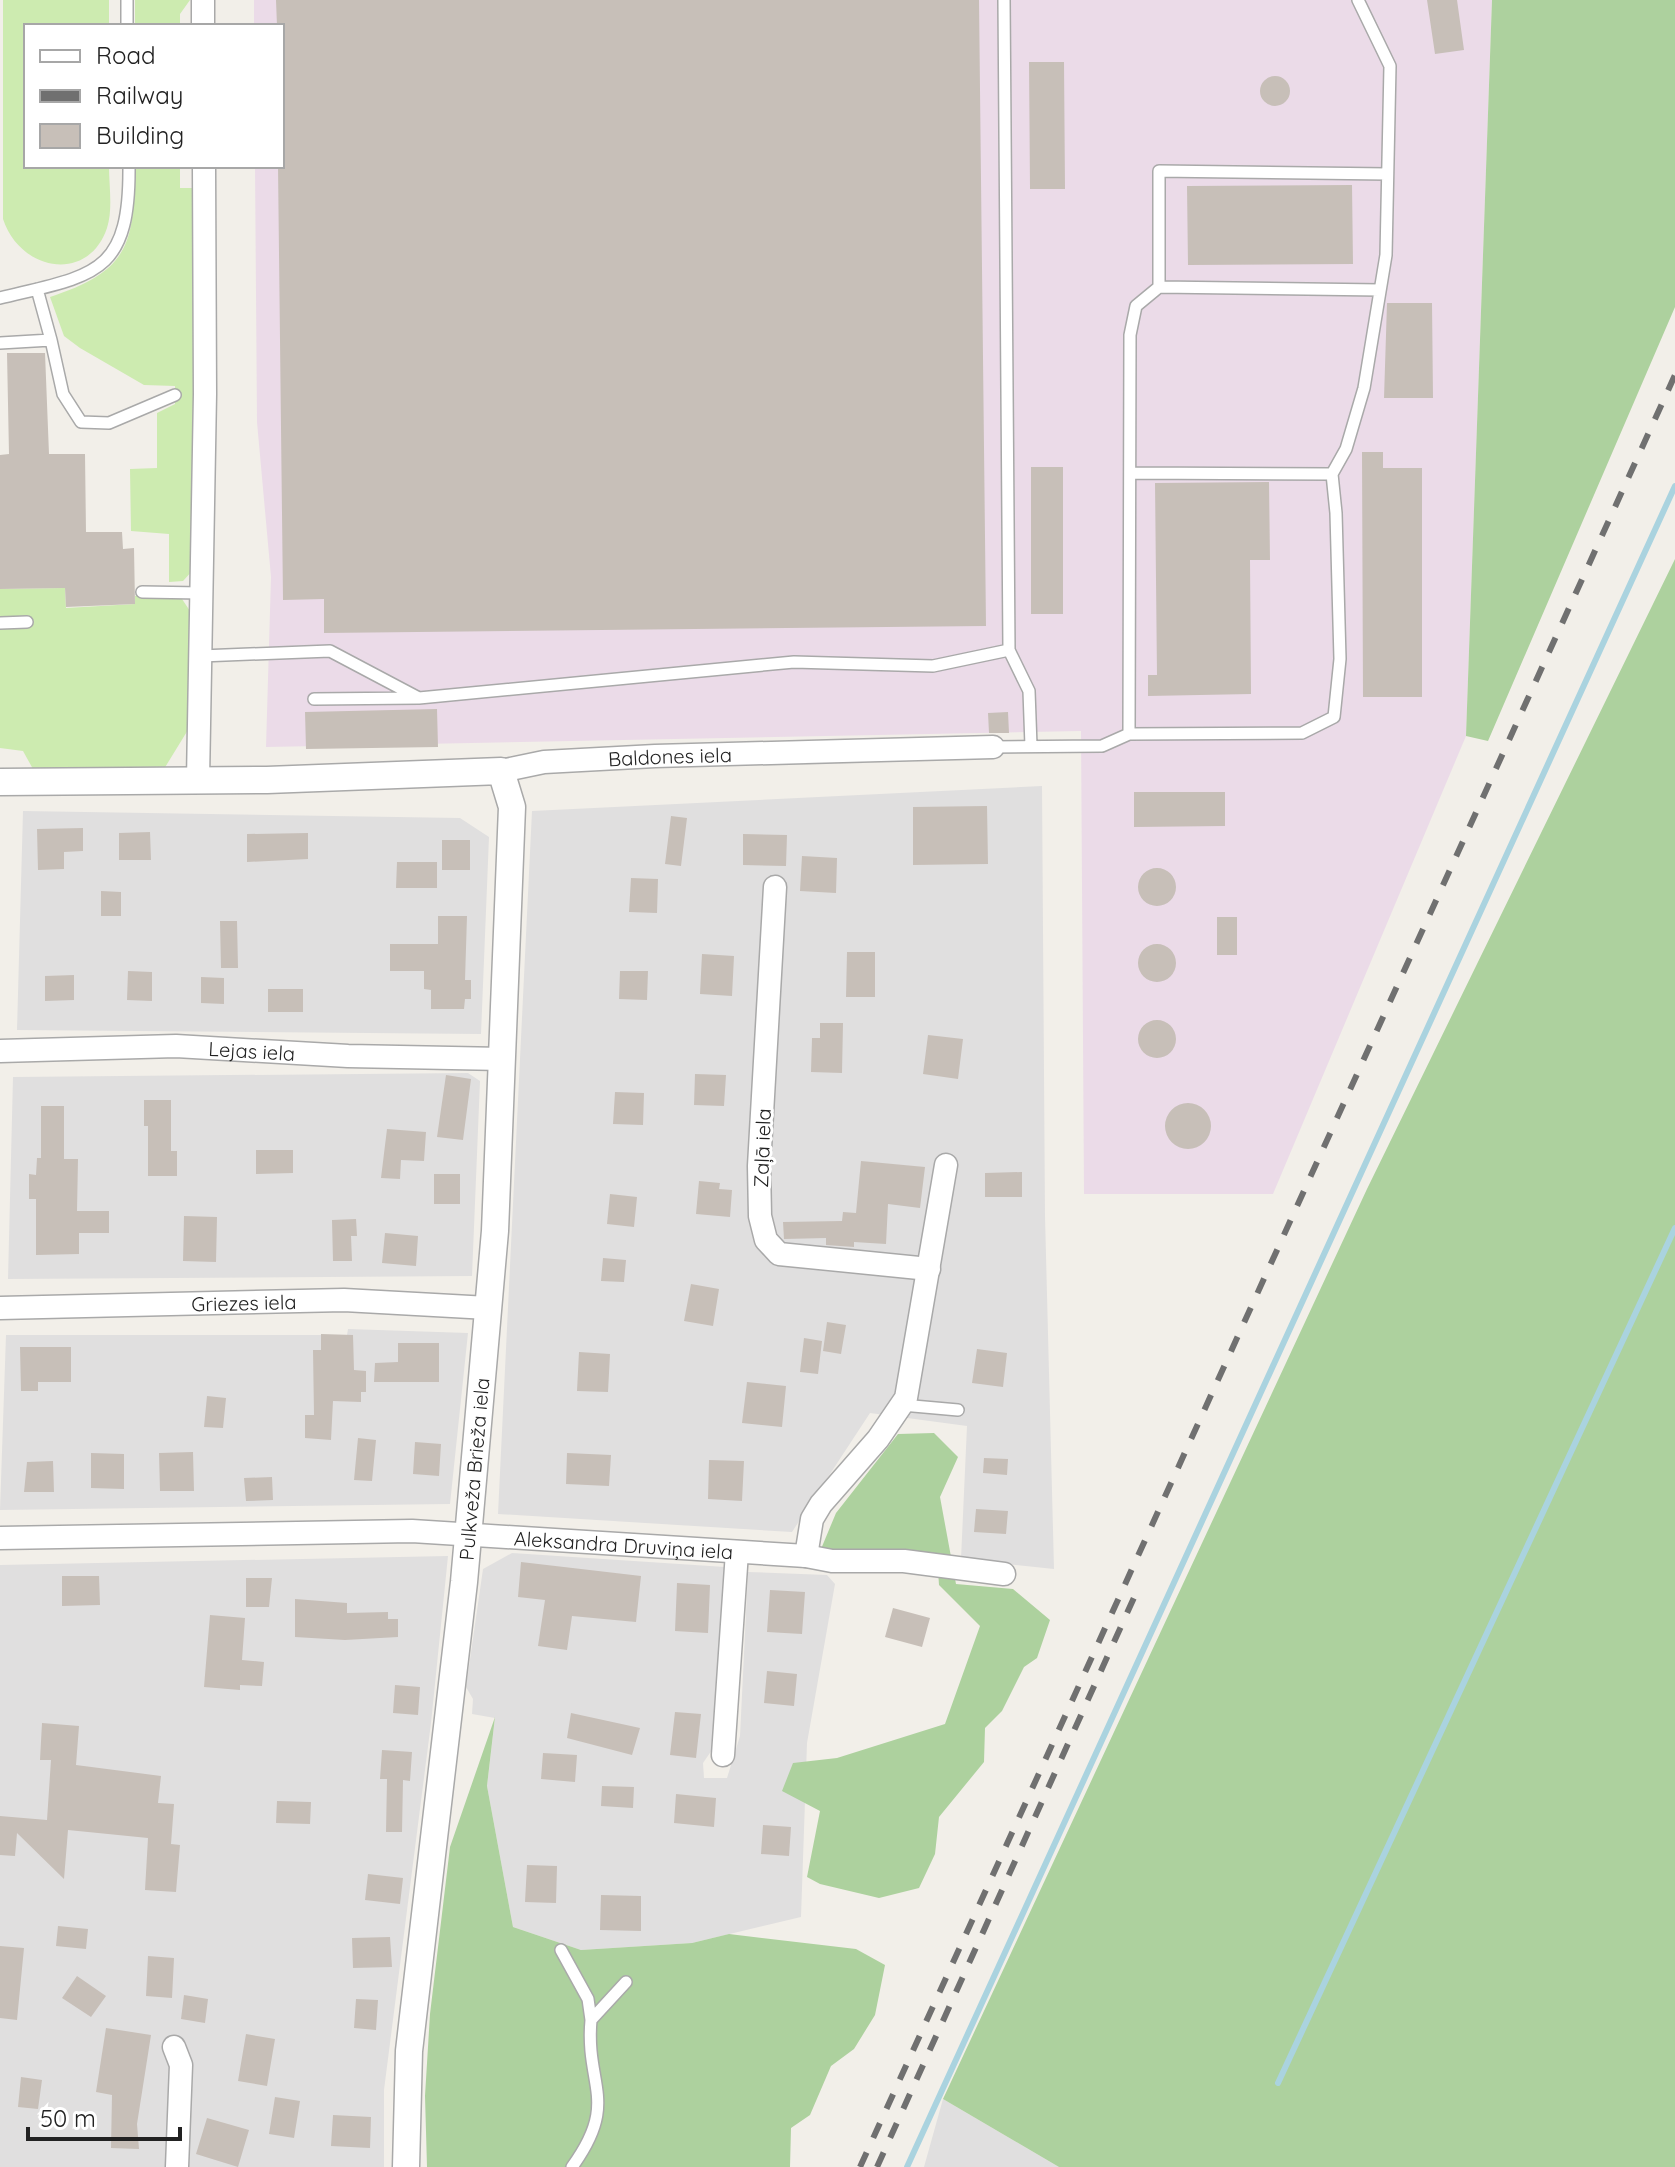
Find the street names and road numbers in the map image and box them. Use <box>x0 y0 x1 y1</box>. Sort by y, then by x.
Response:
street label: Baldones iela <box>607 741 732 771</box>
street label: Lejas iela <box>208 1035 296 1065</box>
street label: Zaļā iela <box>748 1108 776 1188</box>
street label: Griezes iela <box>191 1289 297 1316</box>
street label: Pulkveža Brieža iela <box>454 1377 494 1561</box>
street label: Aleksandra Druviņa iela <box>513 1525 734 1564</box>

